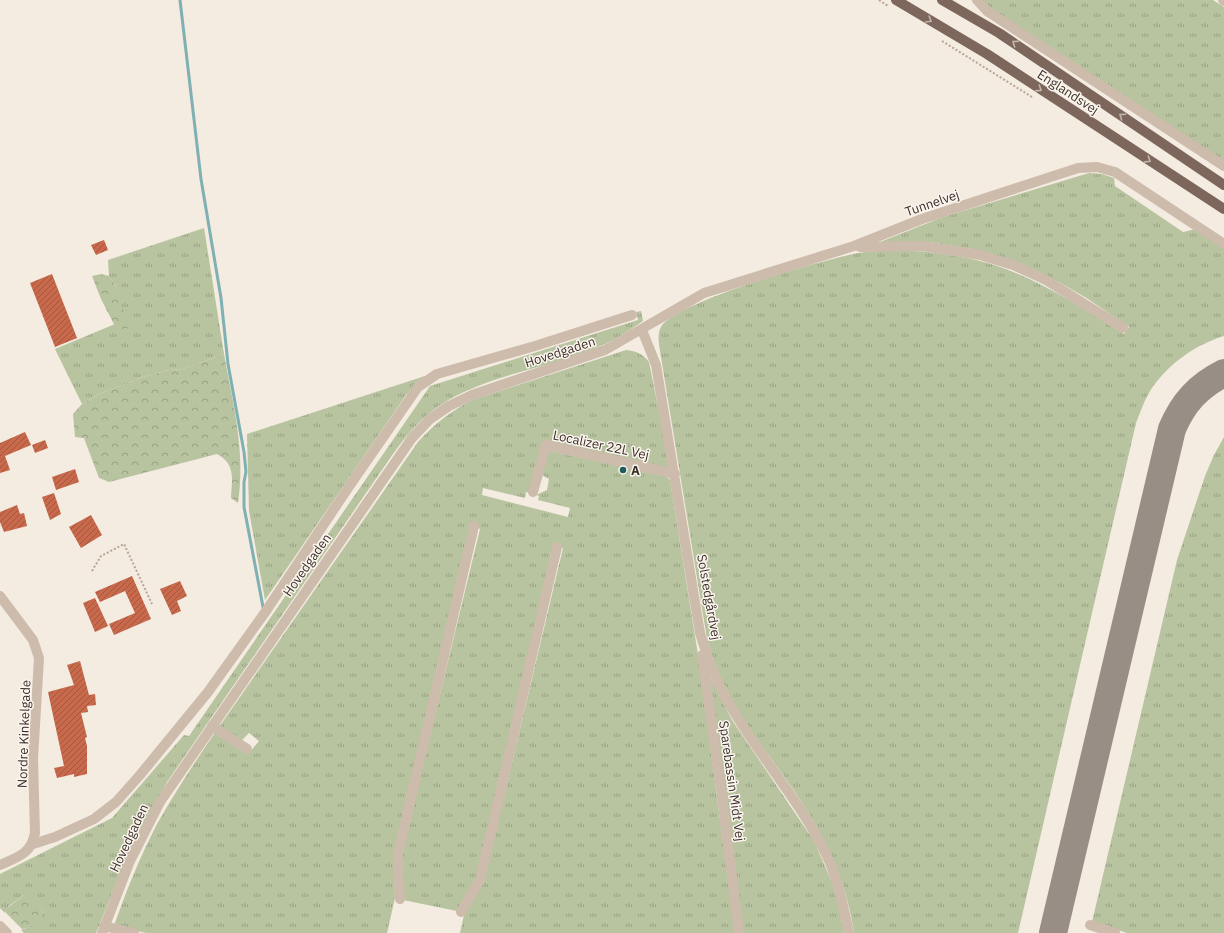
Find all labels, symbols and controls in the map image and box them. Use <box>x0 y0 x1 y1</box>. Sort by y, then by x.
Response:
one-way arrow <box>925 15 932 23</box>
one-way arrow <box>1012 41 1019 48</box>
street label: Englandsvej <box>1034 66 1102 118</box>
one-way arrow <box>1035 84 1042 91</box>
one-way arrow <box>1119 113 1126 121</box>
one-way arrow <box>1144 155 1151 163</box>
street label: Tunnelvej <box>903 186 961 220</box>
street label: Hovedgaden <box>523 333 597 371</box>
street label: Localizer 22L Vej <box>551 427 651 463</box>
place label: A <box>631 462 640 479</box>
marker: A <box>618 465 628 475</box>
street label: Hovedgaden <box>279 530 335 600</box>
street label: Solstedgårdvej <box>693 553 725 641</box>
street label: Nordre Kinkelgade <box>14 680 34 788</box>
street label: Sparebassin Midt Vej <box>715 720 749 842</box>
street label: Hovedgaden <box>106 801 152 875</box>

